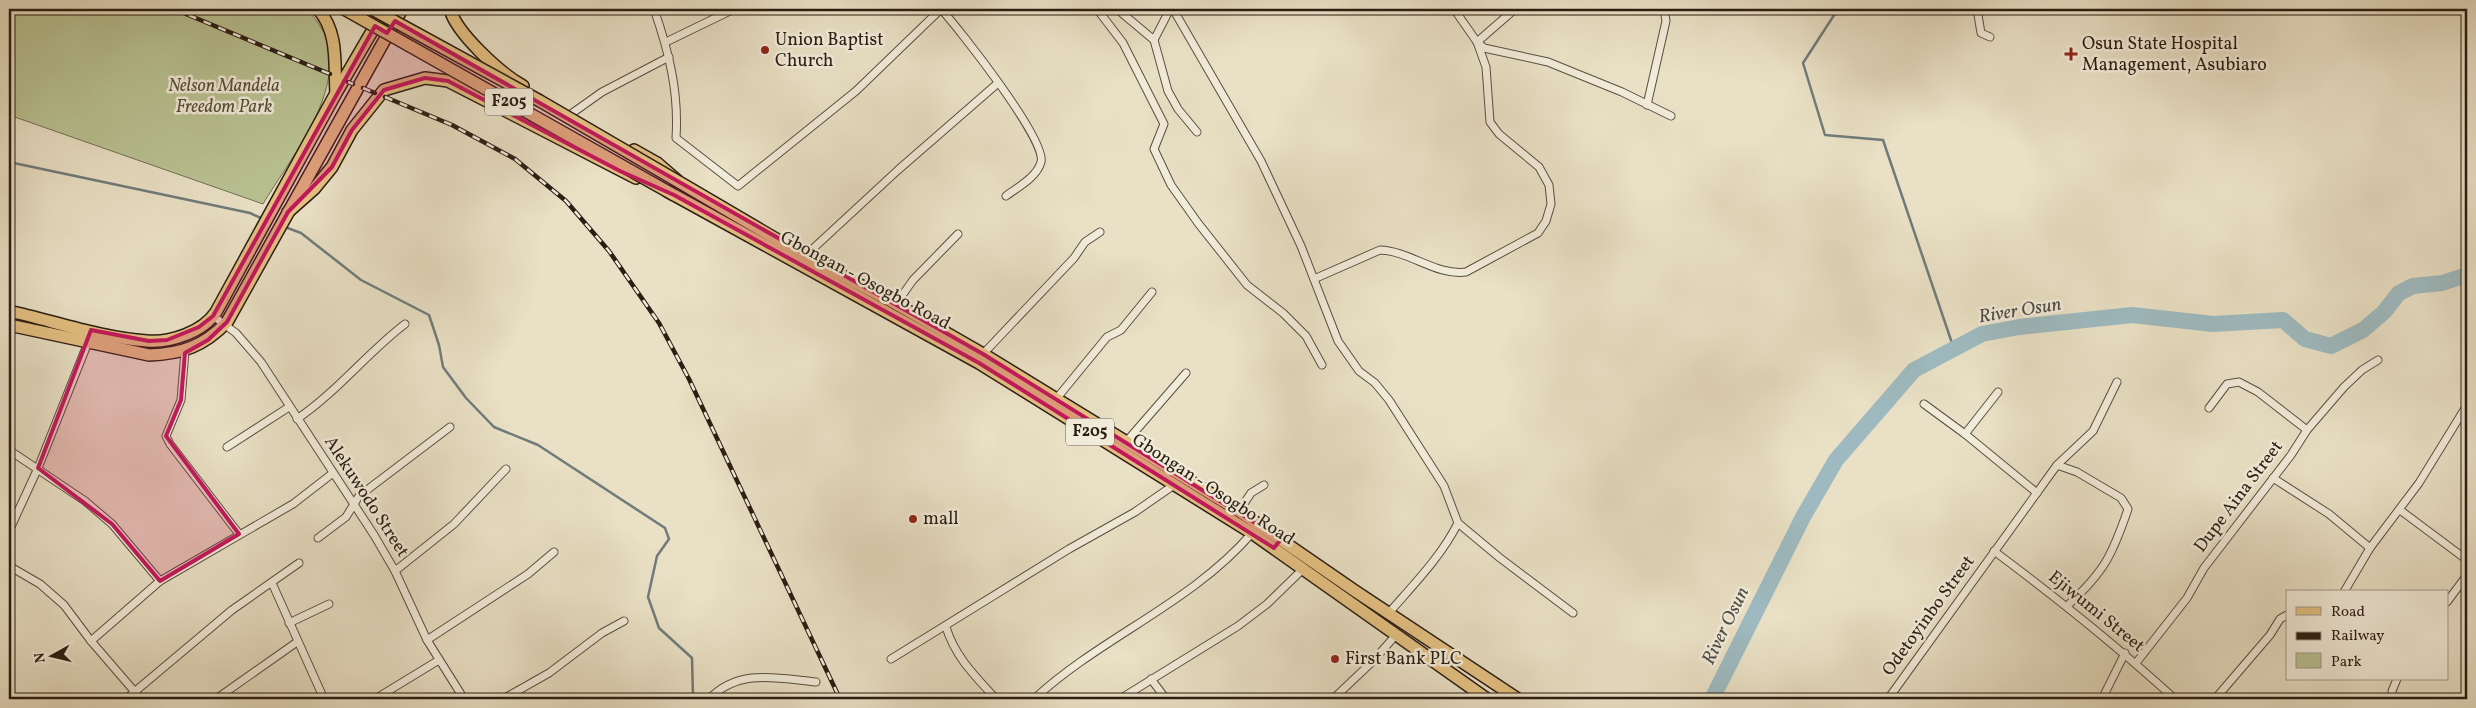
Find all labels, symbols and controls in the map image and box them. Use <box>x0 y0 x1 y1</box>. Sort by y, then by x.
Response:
place label: Union Baptist Church <box>775 28 884 74</box>
place label: Osun State Hospital Management, Asubiaro <box>2082 32 2267 78</box>
marker: Union Baptist Church <box>759 44 771 56</box>
marker: Osun State Hospital Management, Asubiaro <box>2064 47 2078 61</box>
park label: Nelson Mandela Freedom Park <box>168 74 280 120</box>
road number: F205 <box>485 88 533 115</box>
street label: Gbongan - Osogbo Road <box>775 225 955 337</box>
water label: River Osun <box>1977 292 2063 330</box>
road number: F205 <box>1066 418 1114 446</box>
street label: Gbongan - Osogbo Road <box>1127 428 1299 552</box>
street label: Alekuwodo Street <box>317 432 415 562</box>
street label: Dupe Aina Street <box>2189 436 2289 558</box>
place label: mall <box>923 507 959 532</box>
marker: mall <box>907 513 919 525</box>
street label: Odetoyinbo Street <box>1877 551 1981 681</box>
street label: Ejiwumi Street <box>2042 565 2150 659</box>
water label: River Osun <box>1696 583 1756 669</box>
legend <box>2286 590 2448 680</box>
text: Road <box>2331 602 2365 623</box>
text: Railway <box>2331 626 2384 647</box>
north arrow <box>28 630 78 680</box>
place label: First Bank PLC <box>1345 647 1462 672</box>
text: N <box>30 651 51 664</box>
text: Park <box>2331 652 2362 673</box>
marker: First Bank PLC <box>1329 653 1341 665</box>

